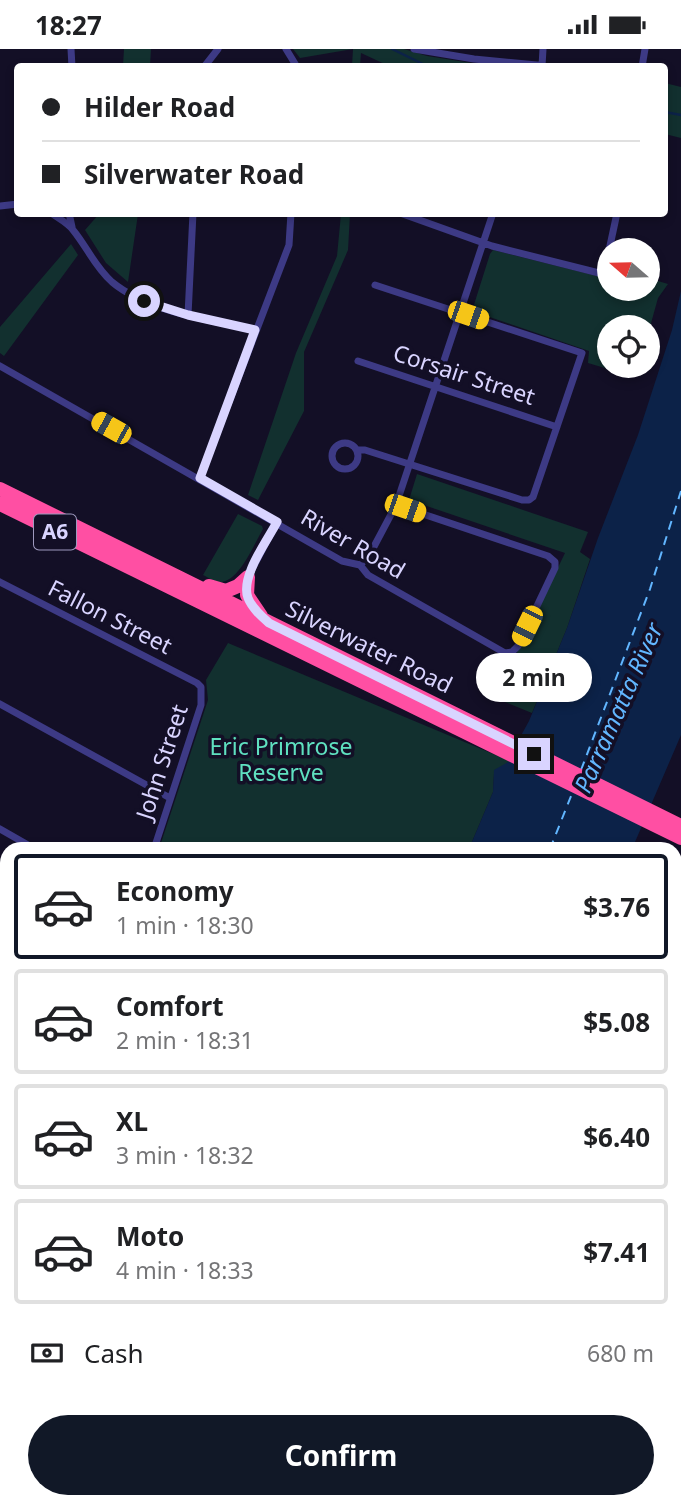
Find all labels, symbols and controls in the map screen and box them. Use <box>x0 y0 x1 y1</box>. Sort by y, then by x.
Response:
text: 18:27 <box>35 7 102 43</box>
text: Hilder Road <box>84 89 235 125</box>
text: Silverwater Road <box>84 156 304 192</box>
north arrow <box>597 238 660 301</box>
map controls <box>597 238 660 378</box>
route start <box>128 285 160 317</box>
car <box>445 298 492 332</box>
button: locate <box>597 315 660 378</box>
street label: Corsair Street <box>389 336 539 412</box>
car <box>88 409 135 447</box>
car <box>382 491 429 525</box>
street label: River Road <box>295 500 412 586</box>
road number: A6 <box>34 515 76 549</box>
street label: Fallon Street <box>43 571 178 661</box>
street label: Silverwater Road <box>281 592 458 700</box>
car <box>509 603 546 649</box>
water label: Parramatta River <box>565 616 670 798</box>
callout: 2 min <box>476 653 592 701</box>
text: 2 min <box>502 661 566 693</box>
street label: John Street <box>127 700 195 825</box>
park label: Eric Primrose Reserve <box>209 730 353 788</box>
route end <box>518 738 550 770</box>
text: Economy <box>116 873 234 909</box>
icon: car <box>32 875 95 938</box>
text: $3.76 <box>583 889 650 925</box>
text: 1 min · 18:30 <box>116 909 254 941</box>
text: Comfort <box>116 988 224 1024</box>
icon: car <box>32 990 95 1053</box>
text: $5.08 <box>583 1004 650 1040</box>
text: 2 min · 18:31 <box>116 1024 254 1056</box>
text: XL <box>116 1103 148 1139</box>
icon: car <box>32 1105 95 1168</box>
text: $6.40 <box>583 1119 650 1155</box>
text: 3 min · 18:32 <box>116 1139 254 1171</box>
text: Moto <box>116 1218 184 1254</box>
icon: car <box>32 1220 95 1283</box>
text: $7.41 <box>583 1234 650 1270</box>
text: 4 min · 18:33 <box>116 1254 254 1286</box>
icon: cash <box>28 1334 66 1372</box>
text: Cash <box>84 1335 144 1371</box>
text: 680 m <box>587 1337 654 1369</box>
button: Confirm <box>28 1415 654 1495</box>

